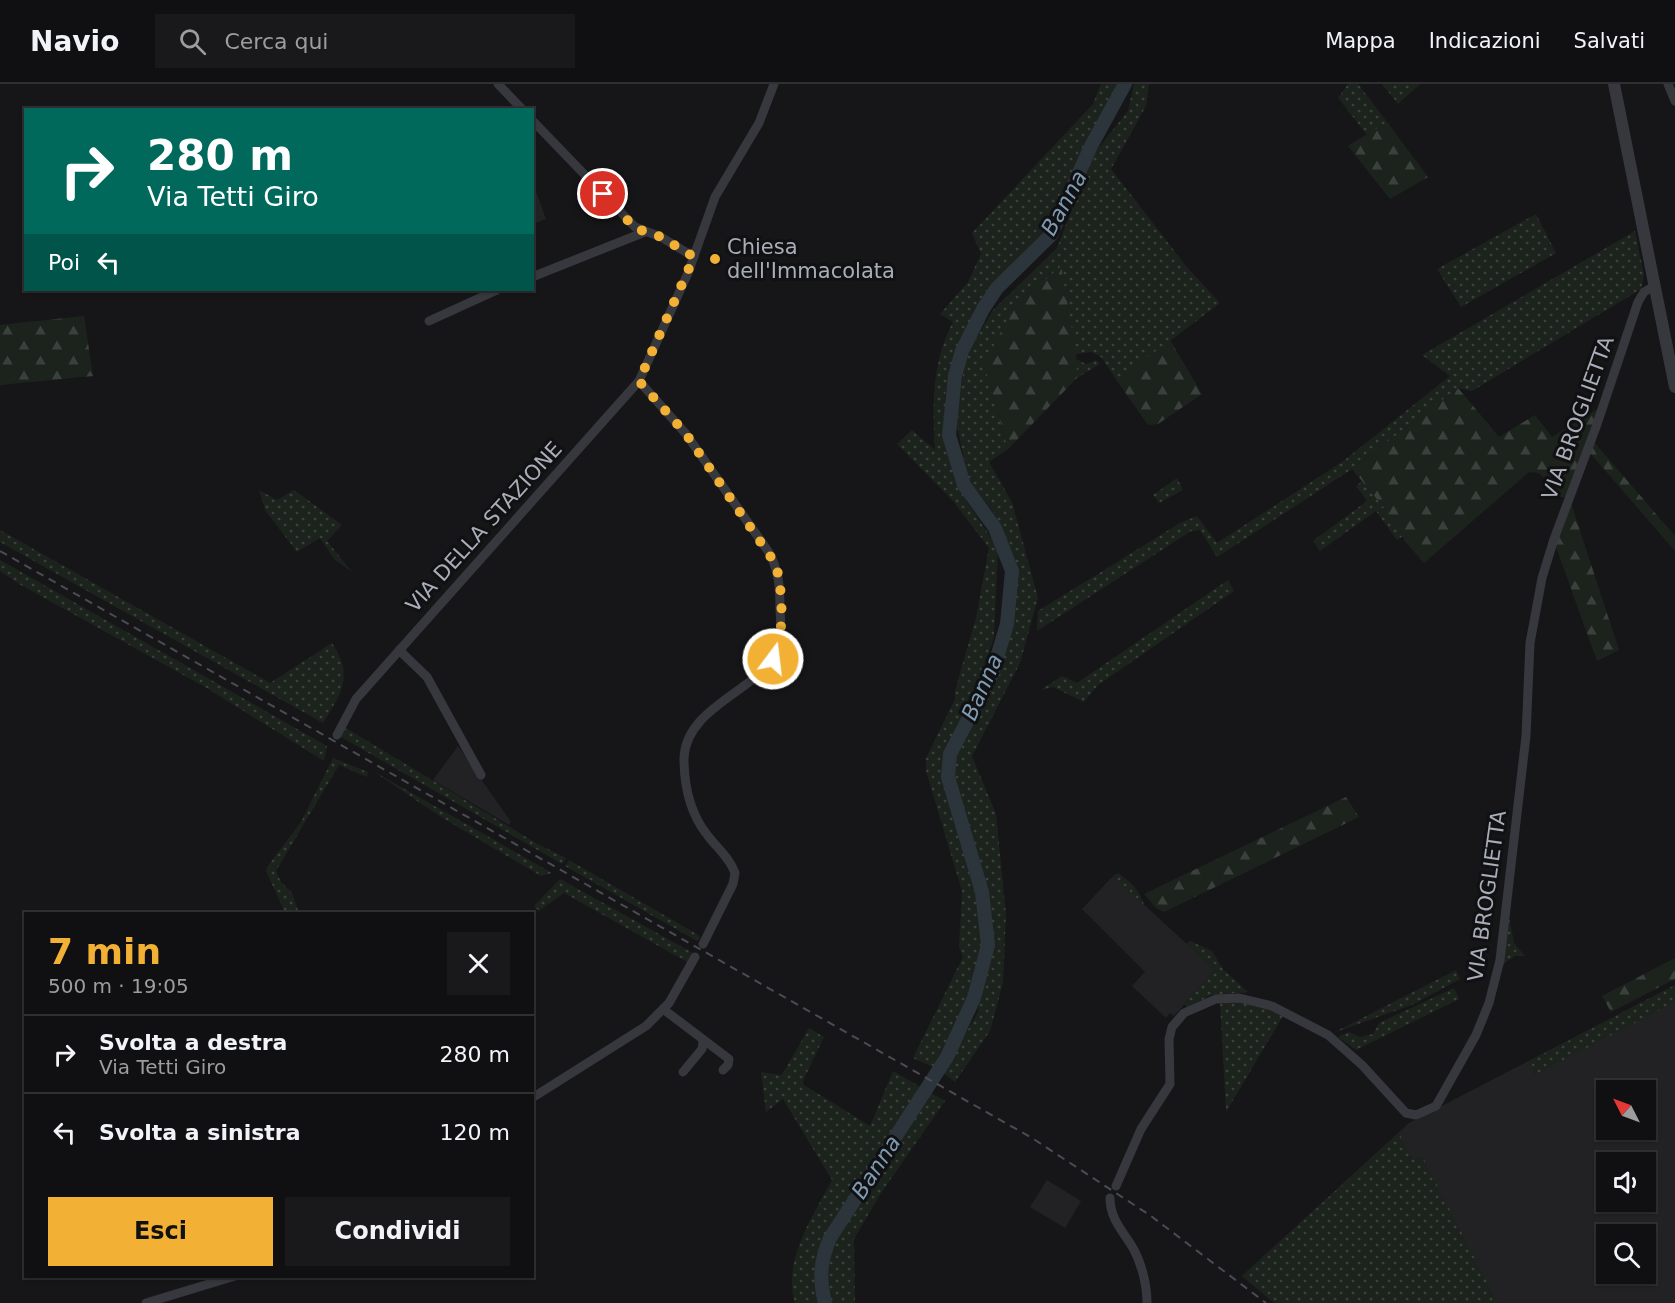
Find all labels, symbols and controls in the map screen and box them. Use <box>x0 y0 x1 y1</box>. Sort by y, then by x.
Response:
search box <box>155 14 575 68</box>
text: Navio <box>30 25 119 58</box>
icon: search <box>176 25 209 58</box>
text: Cerca qui <box>224 29 328 54</box>
text: Mappa <box>1325 29 1396 53</box>
text: Indicazioni <box>1429 29 1541 53</box>
text: Salvati <box>1574 29 1645 53</box>
text: 280 m <box>147 131 293 180</box>
icon: right <box>48 132 126 210</box>
water label: Banna <box>1036 166 1092 240</box>
pin <box>577 168 628 219</box>
icon: arrive <box>586 177 619 210</box>
text: Via Tetti Giro <box>147 181 319 212</box>
place label: Chiesa dell'Immacolata <box>727 235 895 283</box>
icon: left <box>92 246 125 279</box>
text: Poi <box>48 250 80 275</box>
marker: Chiesa dell'Immacolata <box>708 252 722 266</box>
street label: VIA BROGLIETTA <box>1537 332 1619 503</box>
street label: VIA DELLA STAZIONE <box>401 437 567 617</box>
position arrow <box>741 627 805 691</box>
water label: Banna <box>956 650 1008 724</box>
street label: VIA BROGLIETTA <box>1463 808 1511 983</box>
text: 7 min <box>48 931 161 972</box>
button: close <box>447 932 510 995</box>
text: 500 m · 19:05 <box>48 974 189 998</box>
text: Svolta a destra <box>99 1030 287 1055</box>
icon: right <box>48 1038 81 1071</box>
text: 280 m <box>440 1042 510 1067</box>
text: Via Tetti Giro <box>99 1055 226 1079</box>
north arrow <box>1596 1080 1656 1140</box>
map controls <box>1596 1080 1656 1284</box>
icon: left <box>48 1116 81 1149</box>
text: Svolta a sinistra <box>99 1120 301 1145</box>
text: 120 m <box>440 1120 510 1145</box>
water label: Banna <box>846 1131 906 1203</box>
button: sound <box>1596 1152 1656 1212</box>
button: Esci <box>48 1197 273 1266</box>
button: Condividi <box>285 1197 510 1266</box>
button: search <box>1596 1224 1656 1284</box>

